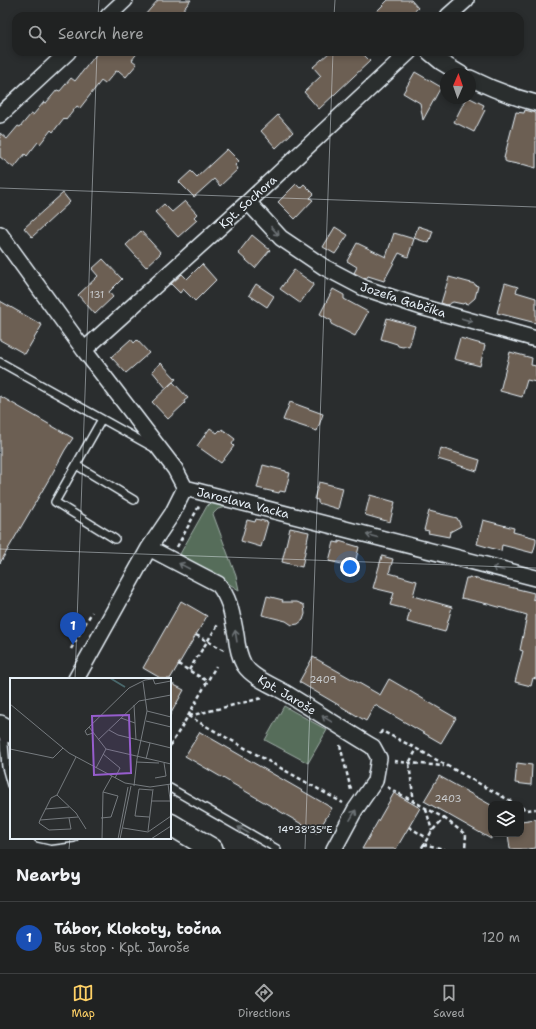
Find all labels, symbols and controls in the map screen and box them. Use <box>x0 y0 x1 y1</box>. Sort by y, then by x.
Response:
search box <box>12 12 524 56</box>
icon: search <box>26 23 48 45</box>
text: Search here <box>58 24 144 44</box>
north arrow <box>440 68 476 104</box>
street label: Kpt. Sochora <box>216 171 281 232</box>
one-way arrow <box>270 226 279 236</box>
street label: Jozefa Gabčíka <box>358 279 449 322</box>
house number: 131 <box>90 288 104 301</box>
one-way arrow <box>460 317 473 324</box>
street label: Jaroslava Vacka <box>195 484 292 522</box>
one-way arrow <box>366 532 379 540</box>
your location <box>340 557 360 577</box>
one-way arrow <box>178 562 190 569</box>
one-way arrow <box>492 564 505 572</box>
pin: 1 <box>60 612 86 645</box>
one-way arrow <box>231 630 239 643</box>
street label: Kpt. Jaroše <box>255 671 319 719</box>
house number: 2409 <box>309 673 337 686</box>
inset map <box>10 678 171 839</box>
one-way arrow <box>321 715 333 723</box>
house number: 2403 <box>435 792 461 805</box>
map controls <box>488 801 524 837</box>
button: layers <box>488 801 524 837</box>
one-way arrow <box>350 809 357 821</box>
text: 14°38'35"E <box>278 823 332 836</box>
one-way arrow <box>238 825 250 833</box>
text: Nearby <box>16 864 81 886</box>
text: Tábor, Klokoty, točna <box>54 919 221 939</box>
text: 1 <box>26 929 32 946</box>
text: 120 m <box>482 929 520 946</box>
text: Bus stop · Kpt. Jaroše <box>54 939 190 956</box>
tab: Map <box>71 982 95 1021</box>
tab: Directions <box>238 982 290 1021</box>
tab: Saved <box>433 982 465 1021</box>

